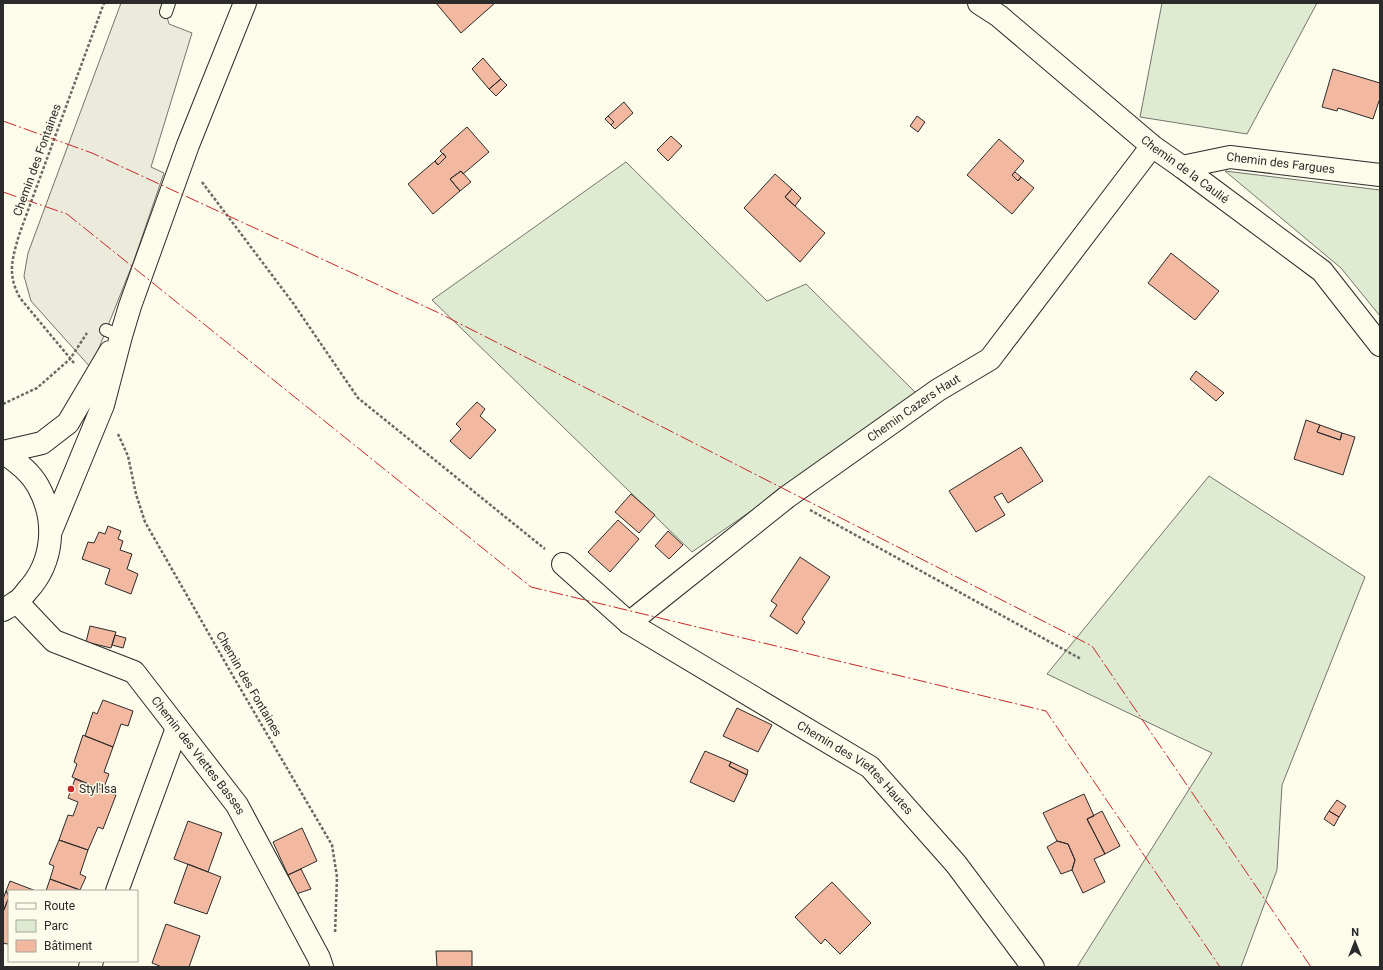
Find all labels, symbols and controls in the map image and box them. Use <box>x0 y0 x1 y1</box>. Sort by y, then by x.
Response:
street label: Chemin des Fontaines <box>10 102 64 218</box>
street label: Chemin de la Caulié <box>1138 133 1232 206</box>
street label: Chemin des Fargues <box>1226 150 1336 177</box>
street label: Chemin Cazers Haut <box>865 371 963 445</box>
street label: Chemin des Fontaines <box>213 629 285 739</box>
street label: Chemin des Viettes Basses <box>148 694 248 817</box>
street label: Chemin des Viettes Hautes <box>795 718 916 817</box>
place label: Styl'Isa <box>79 782 117 796</box>
marker: Styl'Isa <box>66 784 76 794</box>
legend <box>8 890 138 962</box>
text: Route <box>44 899 75 913</box>
text: Parc <box>44 919 68 933</box>
north arrow <box>1335 922 1375 962</box>
text: N <box>1351 926 1359 939</box>
text: Bâtiment <box>44 939 92 953</box>

